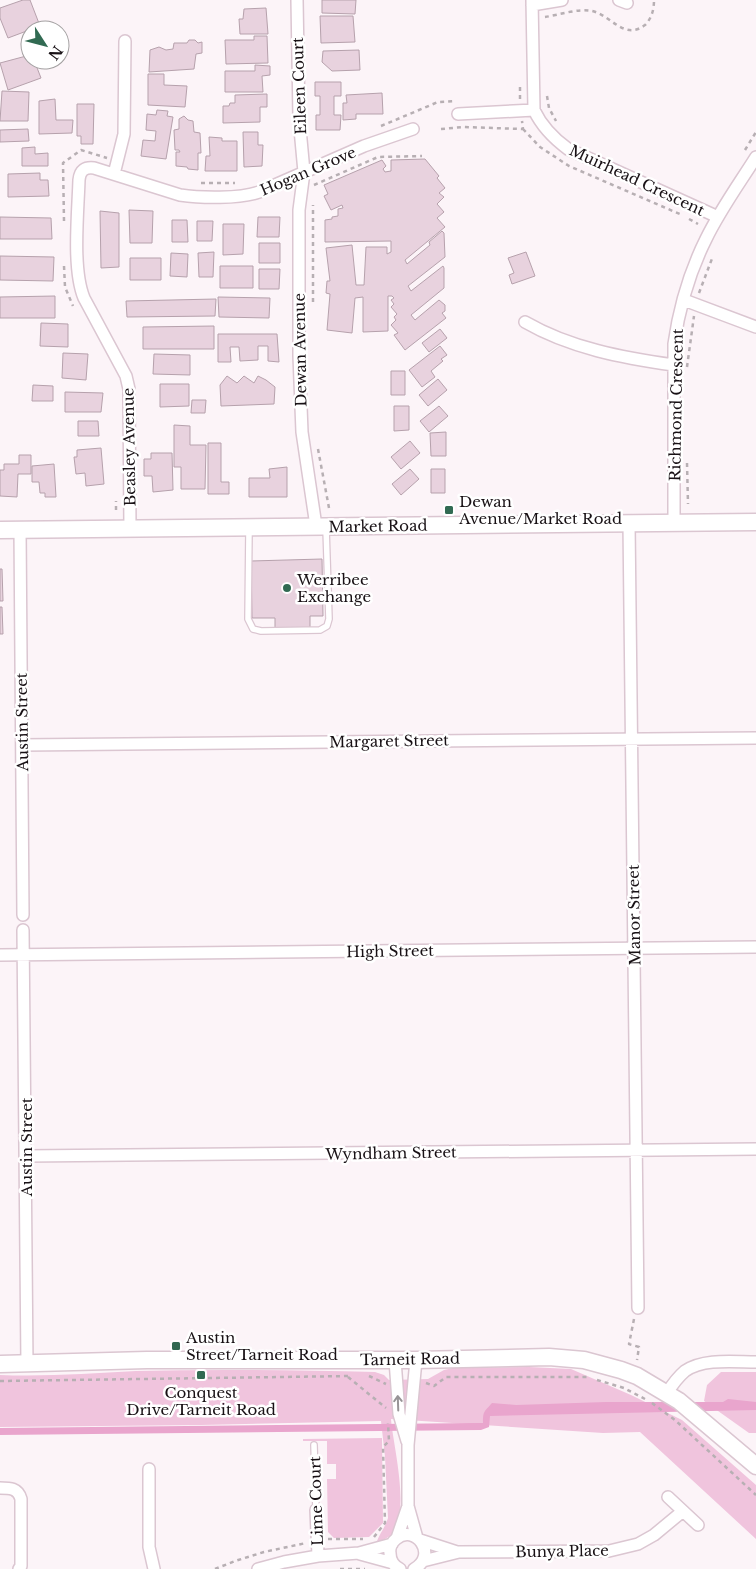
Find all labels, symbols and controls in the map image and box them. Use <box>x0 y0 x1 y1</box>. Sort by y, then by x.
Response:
north arrow <box>20 20 70 70</box>
street label: Eileen Court <box>288 37 310 135</box>
text: N <box>44 42 67 63</box>
street label: Muirhead Crescent <box>566 140 708 220</box>
street label: Hogan Grove <box>257 142 359 200</box>
street label: Dewan Avenue <box>290 293 310 407</box>
street label: Richmond Crescent <box>665 328 687 482</box>
street label: Beasley Avenue <box>118 388 140 506</box>
place label: Dewan Avenue/Market Road <box>458 492 622 528</box>
marker: Dewan Avenue/Market Road <box>443 504 455 516</box>
street label: Market Road <box>328 516 428 536</box>
place label: Werribee Exchange <box>296 570 371 606</box>
marker: Werribee Exchange <box>281 582 293 594</box>
street label: Austin Street <box>12 672 32 773</box>
street label: Margaret Street <box>329 730 449 752</box>
street label: Manor Street <box>624 864 644 966</box>
street label: High Street <box>346 941 434 961</box>
street label: Austin Street <box>17 1097 36 1197</box>
street label: Wyndham Street <box>324 1142 457 1164</box>
place label: Austin Street/Tarneit Road <box>185 1328 338 1364</box>
marker: Austin Street/Tarneit Road <box>170 1340 182 1352</box>
street label: Tarneit Road <box>360 1349 460 1369</box>
marker: Conquest Drive/Tarneit Road <box>195 1369 207 1381</box>
place label: Conquest Drive/Tarneit Road <box>126 1383 276 1419</box>
one-way arrow <box>394 1395 403 1411</box>
street label: Lime Court <box>305 1456 327 1546</box>
street label: Bunya Place <box>515 1541 609 1561</box>

